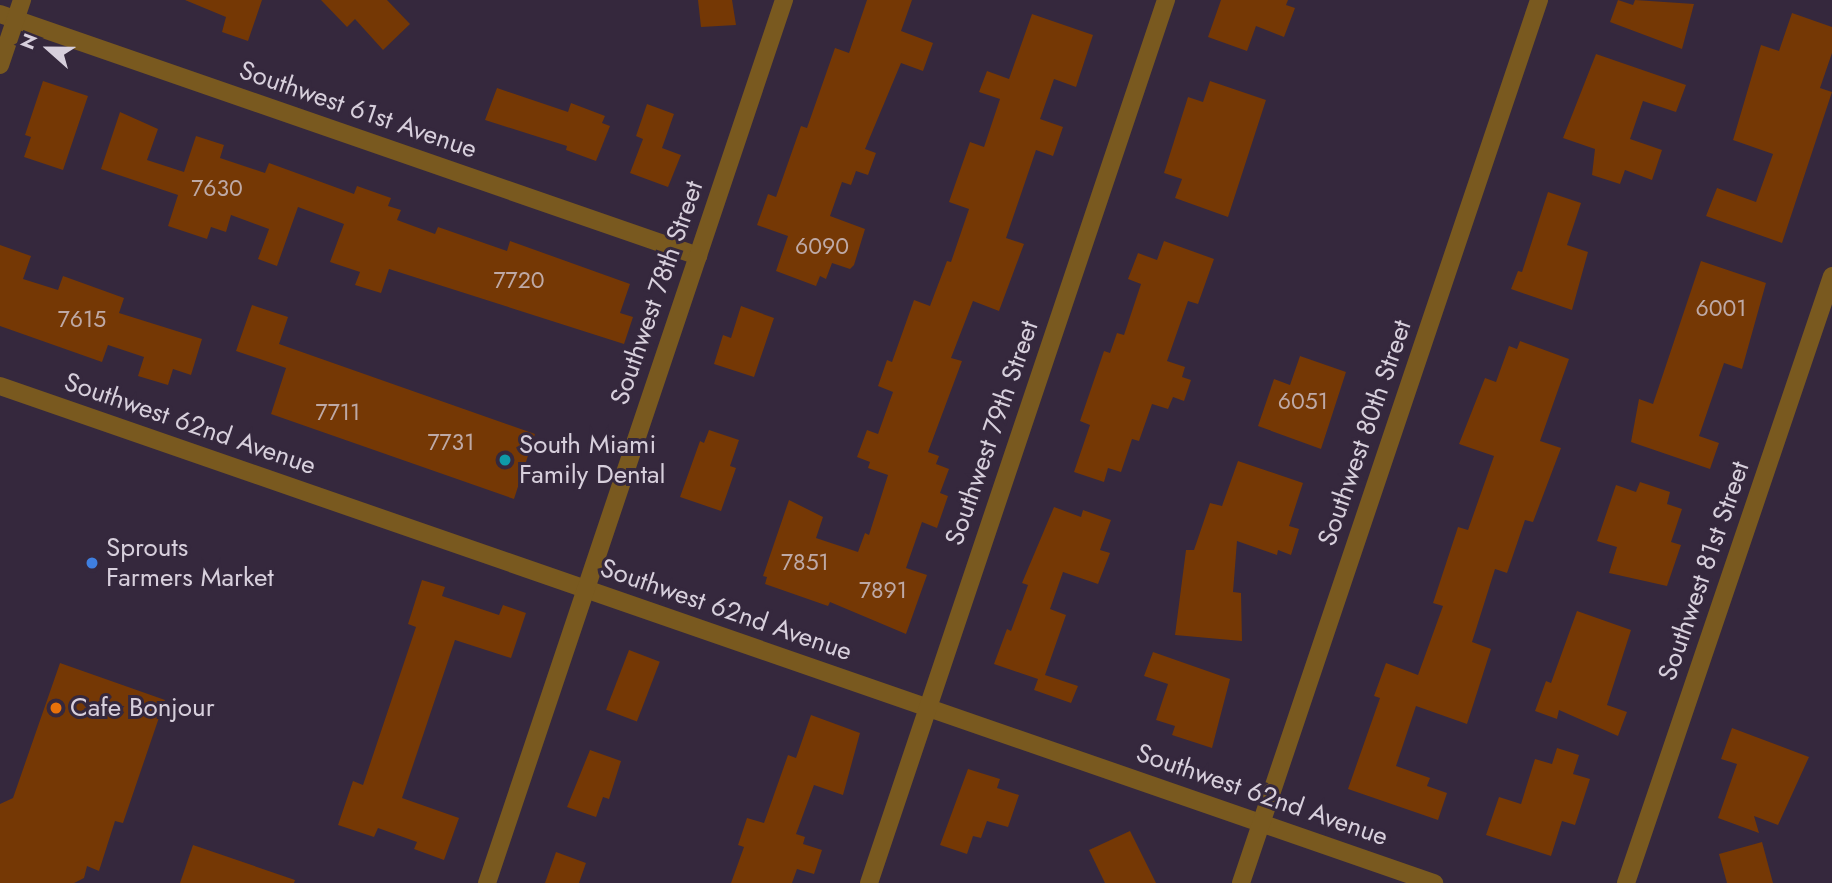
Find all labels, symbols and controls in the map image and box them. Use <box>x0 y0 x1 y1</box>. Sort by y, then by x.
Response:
north arrow <box>14 14 84 84</box>
text: N <box>14 29 44 53</box>
street label: Southwest 61st Avenue <box>235 55 481 165</box>
house number: 7630 <box>191 174 243 202</box>
street label: Southwest 78th Street <box>604 177 710 409</box>
house number: 6090 <box>795 232 849 260</box>
house number: 7720 <box>493 266 545 294</box>
house number: 6001 <box>1695 294 1747 322</box>
house number: 7615 <box>58 305 106 333</box>
street label: Southwest 80th Street <box>1312 316 1418 550</box>
street label: Southwest 79th Street <box>939 317 1045 549</box>
street label: Southwest 62nd Avenue <box>60 366 320 482</box>
house number: 6051 <box>1278 387 1328 415</box>
house number: 7711 <box>316 398 360 426</box>
house number: 7731 <box>427 428 475 456</box>
place label: South Miami Family Dental <box>519 429 665 490</box>
marker: South Miami Family Dental <box>497 452 513 468</box>
street label: Southwest 81st Street <box>1652 457 1756 685</box>
place label: Sprouts Farmers Market <box>106 532 274 594</box>
house number: 7851 <box>781 548 829 576</box>
street label: Southwest 62nd Avenue <box>596 552 856 668</box>
marker: Sprouts Farmers Market <box>84 555 100 571</box>
house number: 7891 <box>859 576 907 604</box>
place label: Cafe Bonjour <box>70 692 215 724</box>
marker: Cafe Bonjour <box>48 700 64 716</box>
street label: Southwest 62nd Avenue <box>1132 737 1392 853</box>

